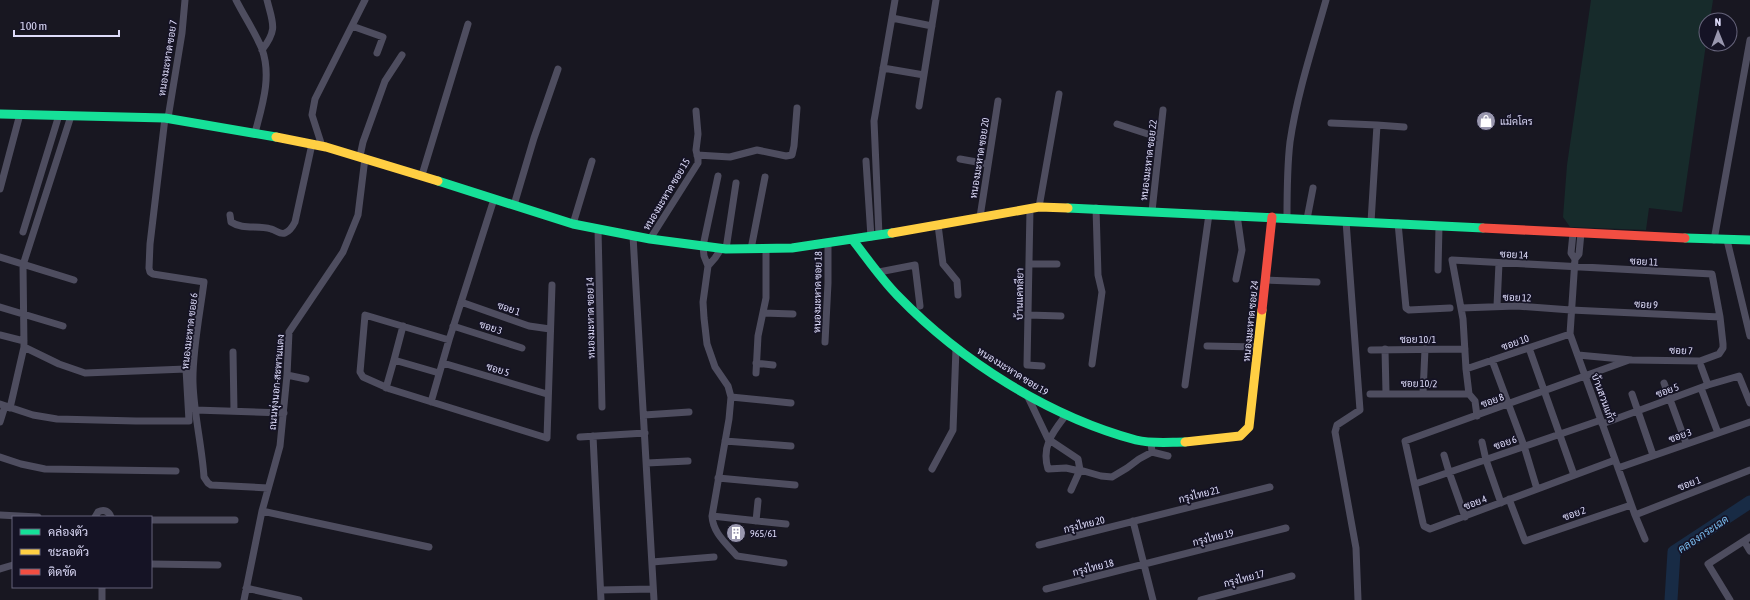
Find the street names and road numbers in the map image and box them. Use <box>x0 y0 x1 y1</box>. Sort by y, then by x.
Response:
street label: หนองมะหาด ซอย 7 <box>156 19 179 97</box>
street label: หนองมะหาด ซอย 20 <box>968 117 991 199</box>
street label: หนองมะหาด ซอย 22 <box>1138 119 1159 201</box>
street label: หนองมะหาด ซอย 15 <box>641 156 692 232</box>
street label: ซอย 14 <box>1499 248 1529 261</box>
street label: หนองมะหาด ซอย 18 <box>811 251 824 333</box>
street label: ซอย 11 <box>1629 255 1659 268</box>
street label: บ้านแคทลียา <box>1013 268 1025 320</box>
street label: หนองมะหาด ซอย 14 <box>584 277 597 359</box>
street label: หนองมะหาด ซอย 24 <box>1241 280 1260 362</box>
street label: หนองมะหาด ซอย 6 <box>179 292 200 370</box>
street label: ซอย 12 <box>1503 292 1532 304</box>
street label: ซอย 9 <box>1634 298 1658 311</box>
street label: ซอย 1 <box>496 299 522 318</box>
street label: ซอย 3 <box>478 319 504 336</box>
street label: ซอย 10 <box>1500 333 1531 352</box>
street label: ถนนทุ่งนอก-สะพานแตง <box>266 334 288 431</box>
street label: ซอย 10/1 <box>1400 334 1437 345</box>
street label: หนองมะหาด ซอย 19 <box>975 345 1051 398</box>
street label: ซอย 7 <box>1669 345 1693 356</box>
street label: ซอย 5 <box>485 361 511 378</box>
street label: บ้านสวนแก้ว <box>1590 372 1618 424</box>
street label: ซอย 10/2 <box>1401 378 1438 389</box>
street label: ซอย 5 <box>1654 381 1681 400</box>
street label: ซอย 8 <box>1479 391 1506 410</box>
street label: ซอย 3 <box>1667 426 1693 445</box>
street label: ซอย 6 <box>1492 433 1518 452</box>
street label: ซอย 1 <box>1676 474 1703 493</box>
street label: กรุงไทย 21 <box>1177 483 1222 507</box>
street label: ซอย 4 <box>1462 493 1489 512</box>
street label: ซอย 2 <box>1561 504 1587 523</box>
street label: กรุงไทย 20 <box>1062 513 1107 537</box>
street label: กรุงไทย 19 <box>1191 526 1236 550</box>
street label: กรุงไทย 18 <box>1071 556 1116 580</box>
street label: กรุงไทย 17 <box>1222 567 1267 591</box>

